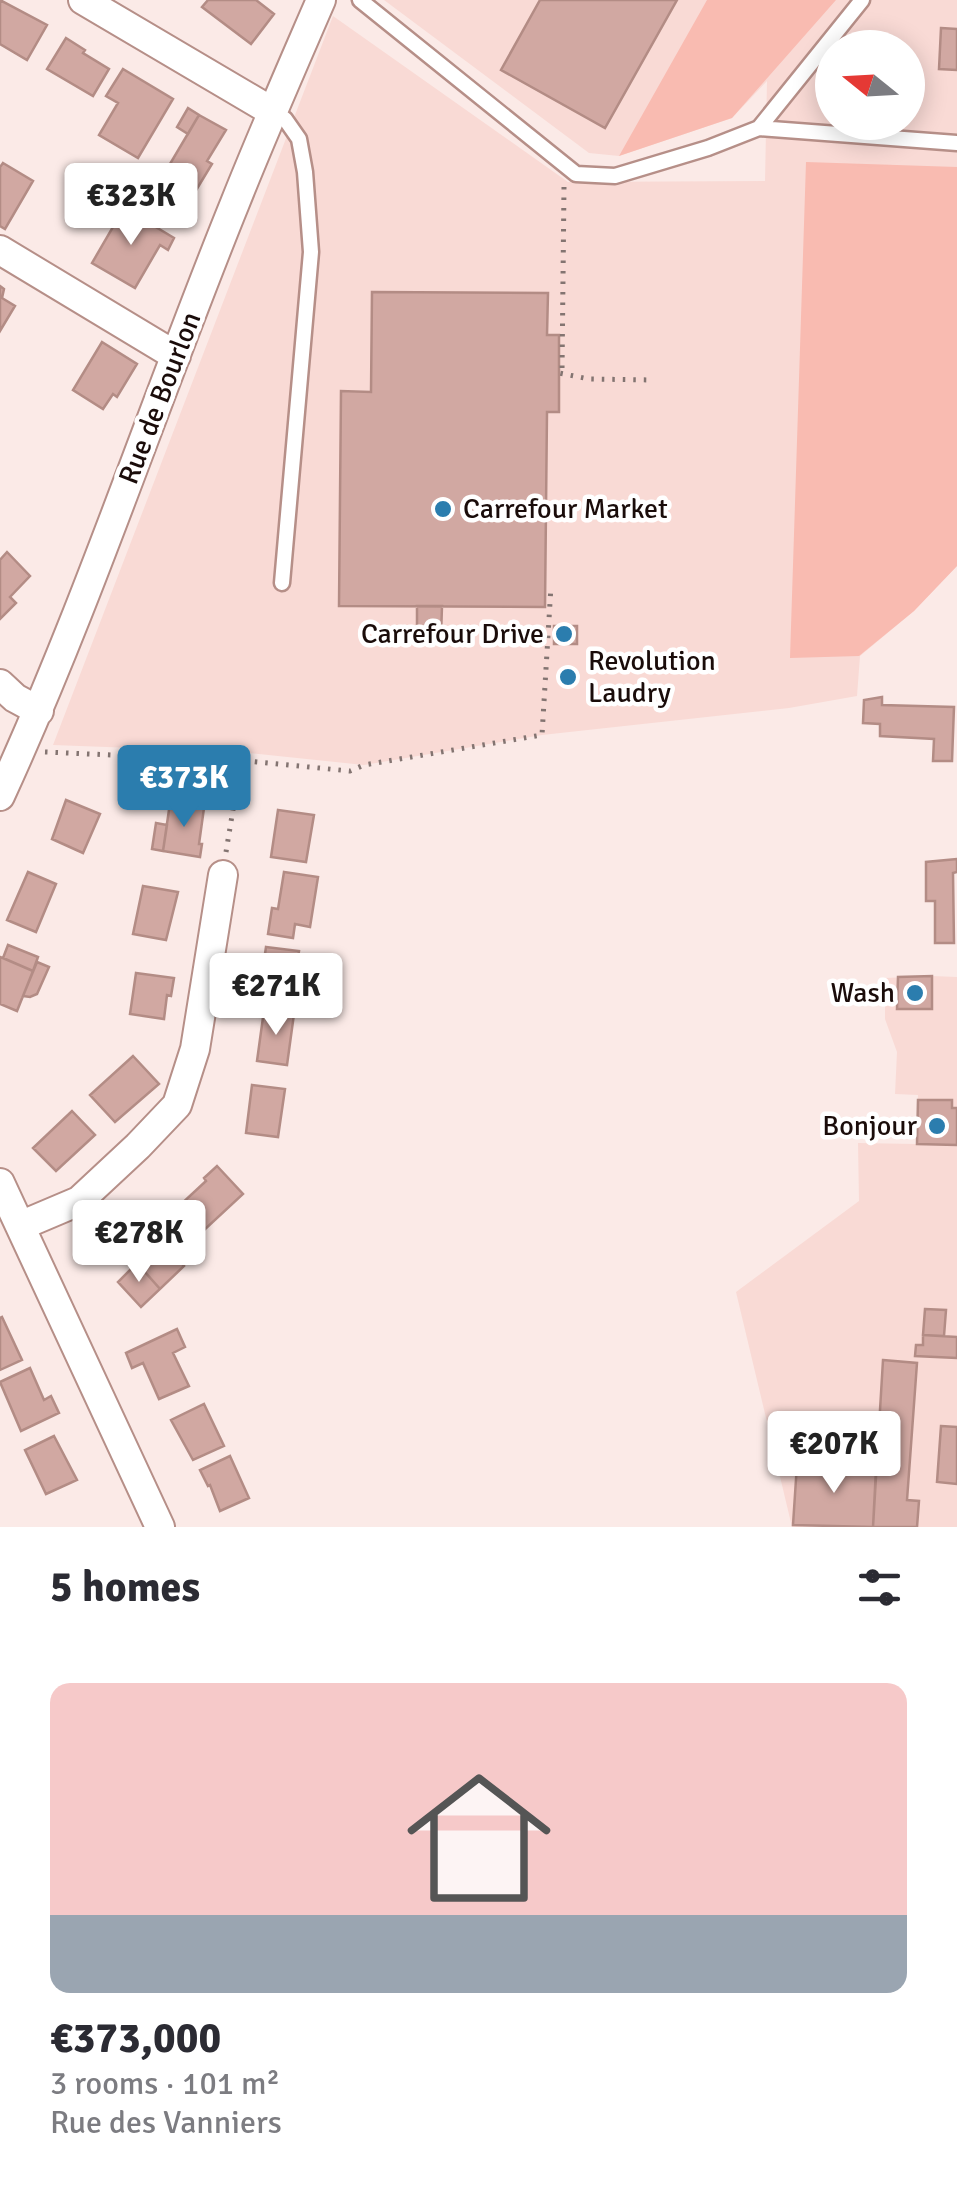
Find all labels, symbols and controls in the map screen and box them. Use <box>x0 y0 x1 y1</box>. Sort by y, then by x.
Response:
north arrow <box>815 30 925 140</box>
map controls <box>815 30 925 140</box>
pin: €323K <box>61 163 201 248</box>
text: €323K <box>87 176 175 215</box>
street label: Rue de Bourlon <box>112 307 208 489</box>
place label: Carrefour Market <box>463 492 668 526</box>
marker: Carrefour Market <box>432 498 454 520</box>
place label: Carrefour Drive <box>361 617 544 651</box>
marker: Carrefour Drive <box>553 623 575 645</box>
place label: Revolution Laudry <box>588 644 716 710</box>
marker: Revolution Laudry <box>557 666 579 688</box>
pin: €373K <box>114 745 254 830</box>
text: €373K <box>140 758 228 797</box>
pin: €271K <box>206 953 346 1038</box>
text: €271K <box>232 966 320 1005</box>
place label: Wash <box>831 976 895 1010</box>
marker: Wash <box>904 982 926 1004</box>
place label: Bonjour <box>822 1109 918 1143</box>
marker: Bonjour <box>926 1115 948 1137</box>
pin: €278K <box>69 1200 209 1285</box>
text: €278K <box>95 1213 183 1252</box>
pin: €207K <box>764 1411 904 1496</box>
text: €207K <box>790 1424 878 1463</box>
icon: filters <box>852 1560 907 1615</box>
text: 5 homes <box>50 1562 200 1613</box>
icon: home <box>389 1748 569 1928</box>
text: €373,000 <box>50 2013 221 2064</box>
text: 3 rooms · 101 m² <box>50 2064 280 2103</box>
text: Rue des Vanniers <box>50 2103 282 2142</box>

